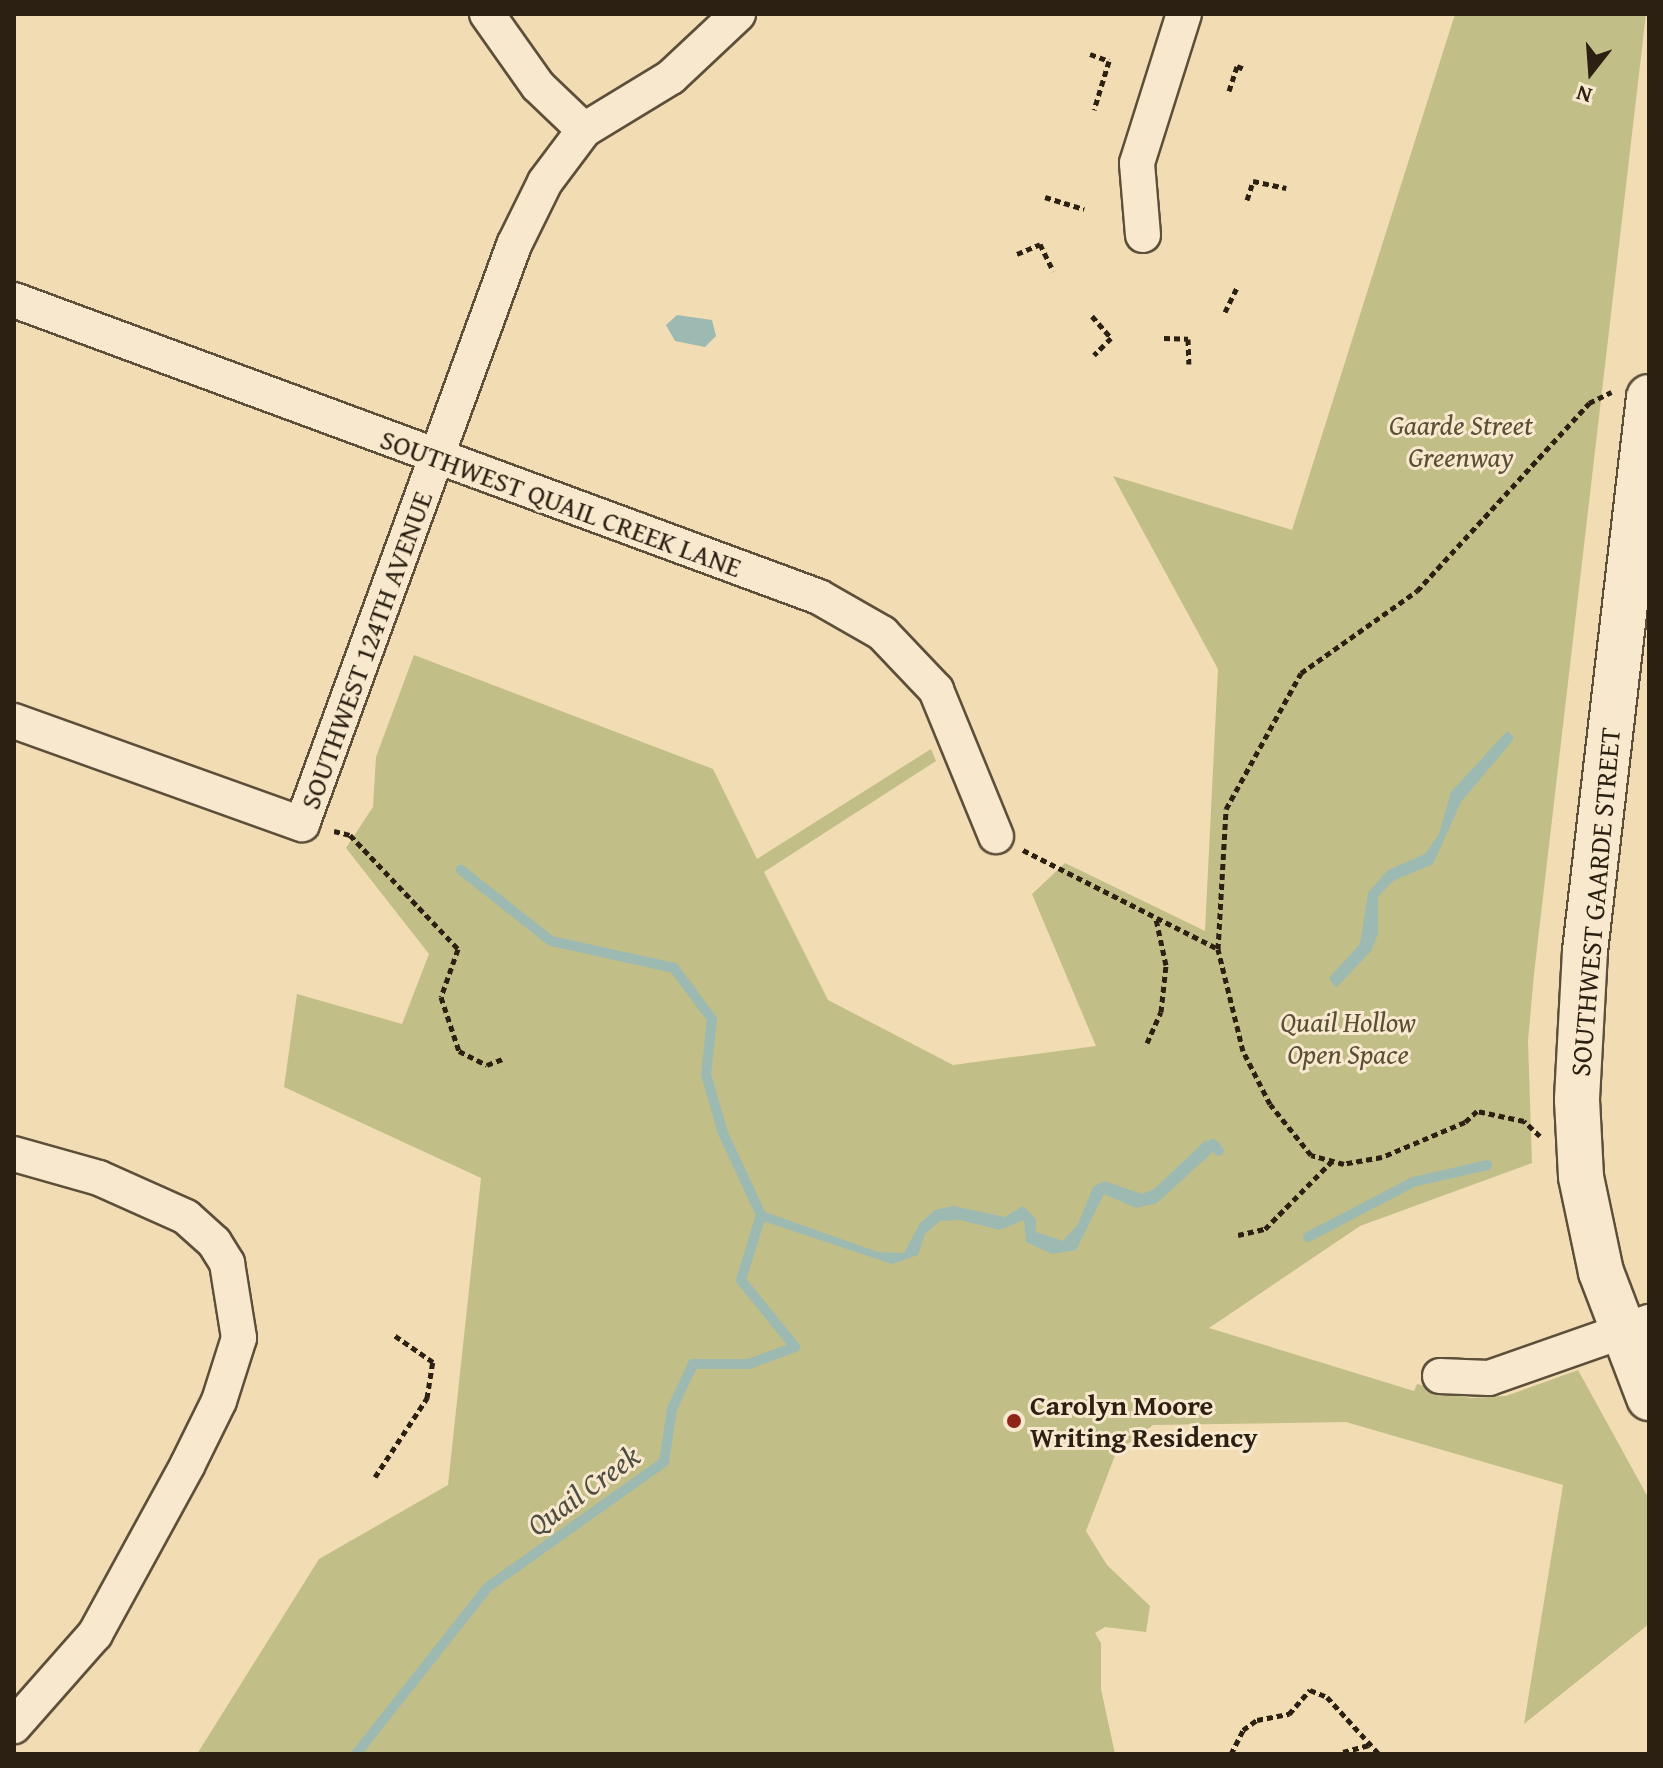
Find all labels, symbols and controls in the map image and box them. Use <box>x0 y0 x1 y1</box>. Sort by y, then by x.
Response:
north arrow <box>1551 32 1631 112</box>
text: N <box>1572 77 1596 112</box>
park label: Gaarde Street Greenway <box>1389 408 1533 474</box>
street label: SOUTHWEST QUAIL CREEK LANE <box>376 422 746 584</box>
street label: SOUTHWEST 124TH AVENUE <box>293 486 439 814</box>
street label: SOUTHWEST GAARDE STREET <box>1563 726 1627 1078</box>
park label: Quail Hollow Open Space <box>1280 1005 1416 1071</box>
place label: Carolyn Moore Writing Residency <box>1030 1388 1258 1454</box>
marker: Carolyn Moore Writing Residency <box>1005 1412 1023 1430</box>
water label: Quail Creek <box>520 1437 646 1543</box>

